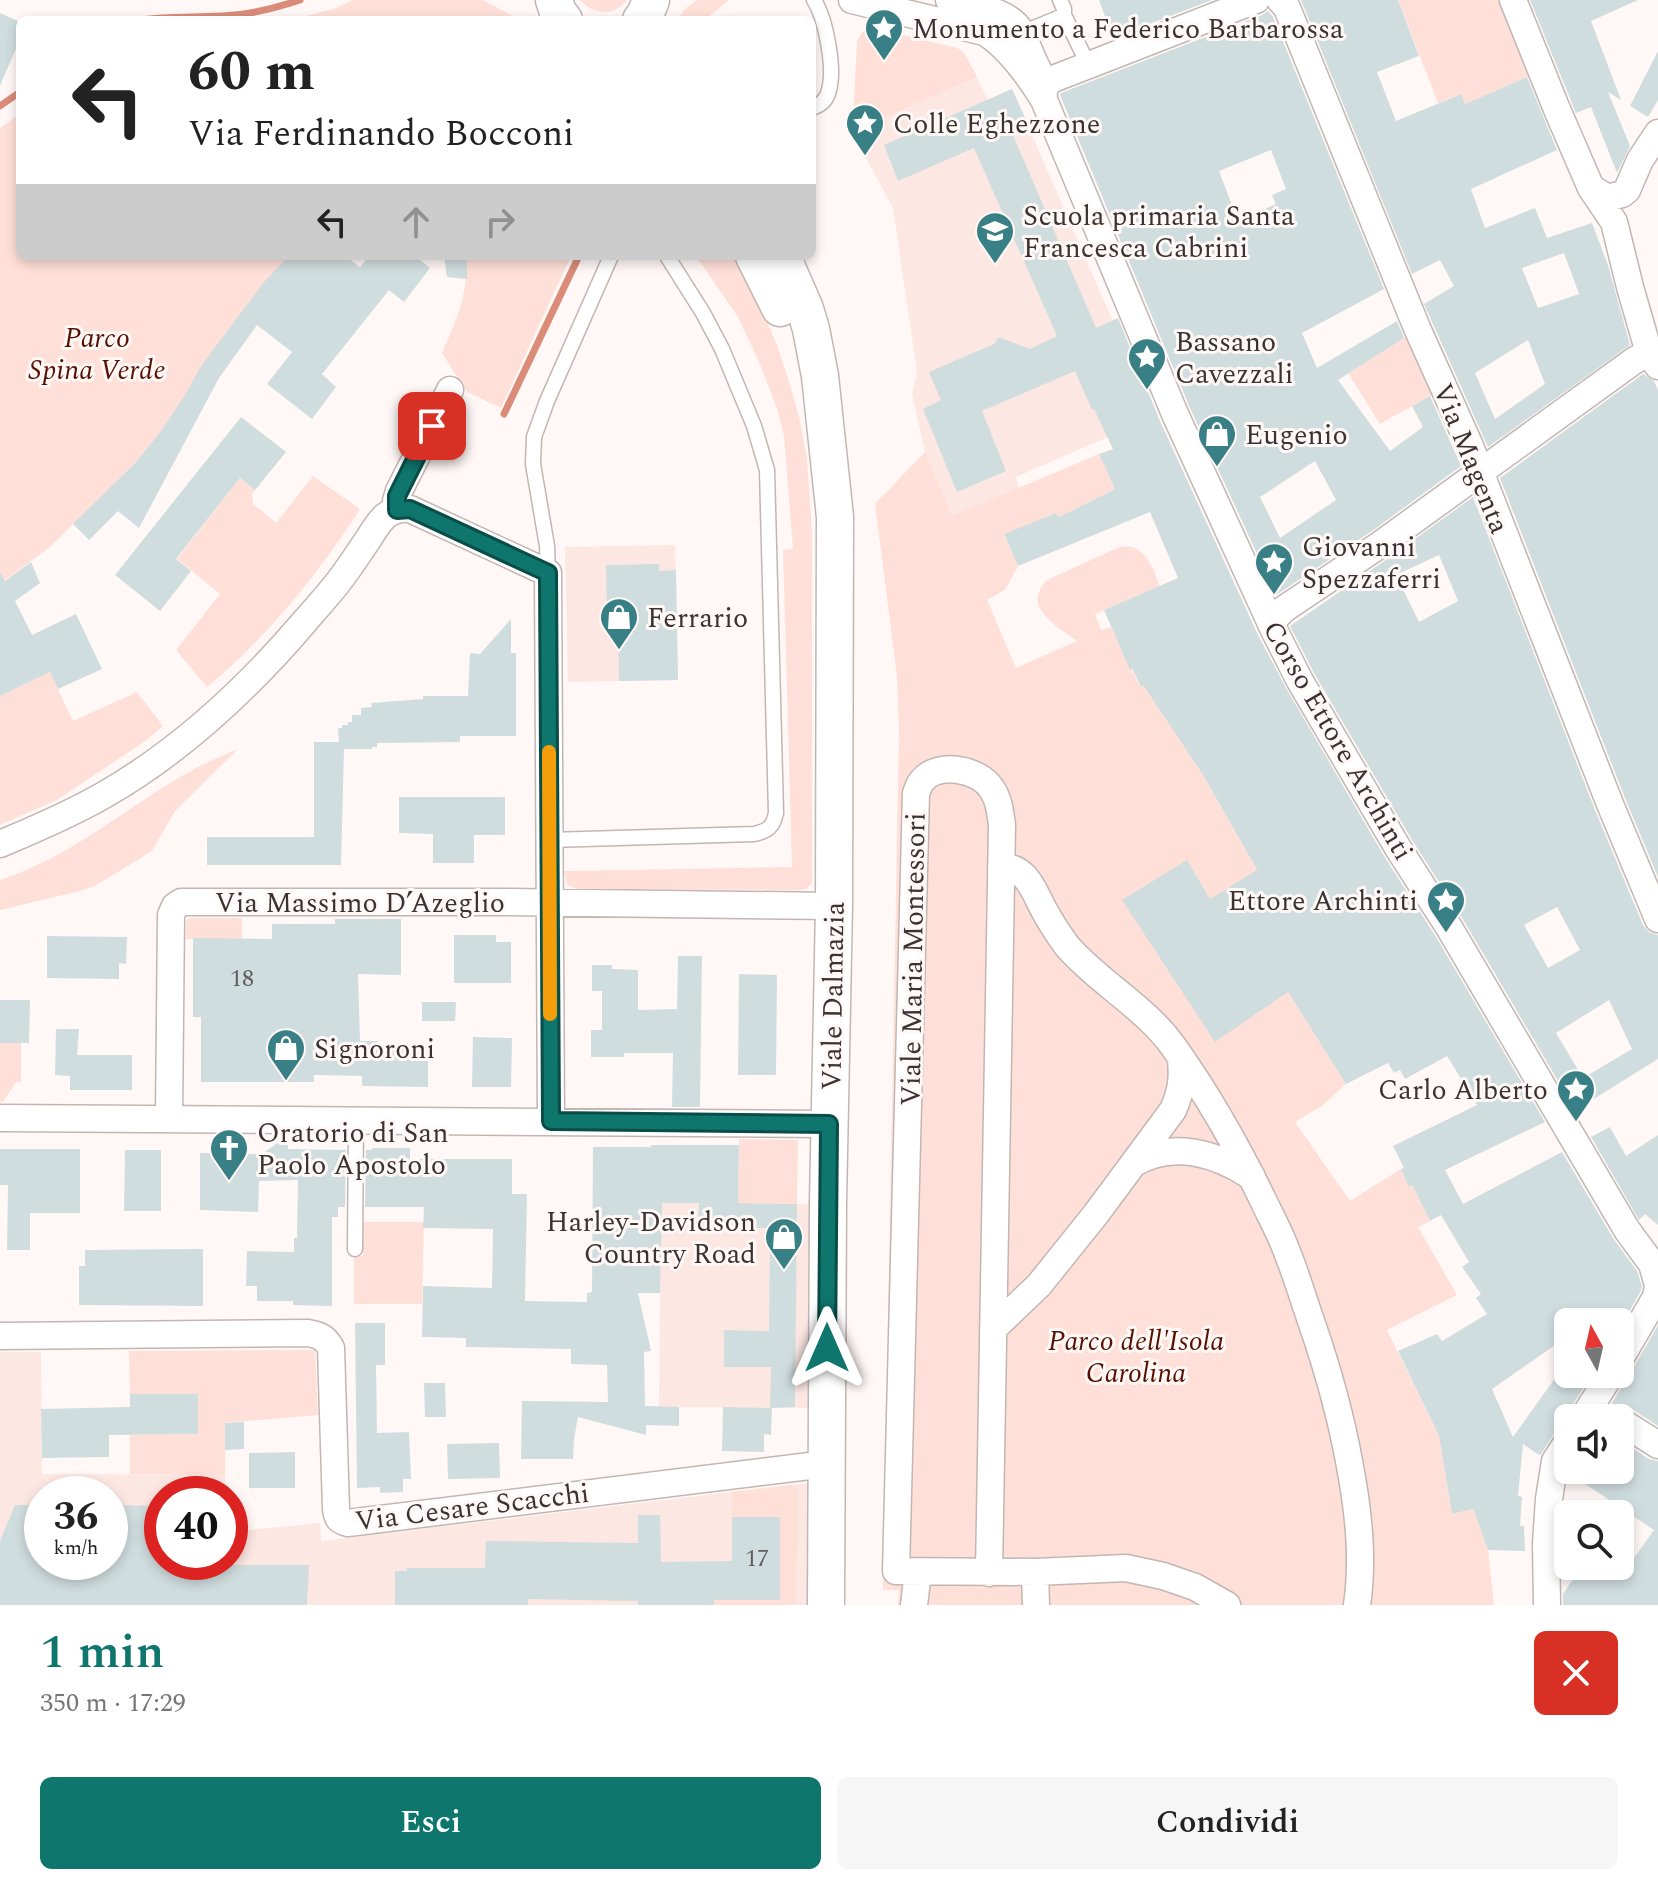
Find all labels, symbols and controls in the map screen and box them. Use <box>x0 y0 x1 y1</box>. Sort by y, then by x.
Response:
place icon: Monumento a Federico Barbarossa <box>863 7 905 62</box>
place label: Monumento a Federico Barbarossa <box>912 8 1344 51</box>
text: 60 m <box>188 30 315 115</box>
icon: left <box>56 48 160 152</box>
place icon: Colle Eghezzone <box>844 102 886 157</box>
place label: Colle Eghezzone <box>893 103 1100 146</box>
text: Via Ferdinando Bocconi <box>188 107 574 162</box>
place label: Scuola primaria Santa Francesca Cabrini <box>1023 195 1295 270</box>
icon: left <box>310 200 354 244</box>
icon: ahead <box>394 200 438 244</box>
icon: right <box>478 200 522 244</box>
school or university icon: Scuola primaria Santa Francesca Cabrini <box>974 210 1016 265</box>
park label: Parco Spina Verde <box>28 317 166 392</box>
place label: Bassano Cavezzali <box>1175 321 1294 396</box>
place icon: Bassano Cavezzali <box>1126 336 1168 391</box>
street label: Via Magenta <box>1421 377 1520 541</box>
pin <box>398 392 466 460</box>
icon: arrive <box>410 404 454 448</box>
shop icon: Eugenio <box>1196 413 1238 468</box>
place label: Eugenio <box>1245 414 1348 457</box>
place label: Giovanni Spezzaferri <box>1302 526 1441 601</box>
place icon: Giovanni Spezzaferri <box>1253 541 1295 596</box>
shop icon: Ferrario <box>598 596 640 651</box>
place label: Ferrario <box>647 597 748 640</box>
street label: Corso Ettore Archinti <box>1251 613 1424 869</box>
street label: Viale Maria Montessori <box>889 812 938 1106</box>
place icon: Ettore Archinti <box>1425 879 1467 934</box>
place label: Ettore Archinti <box>1228 880 1418 923</box>
street label: Via Massimo D’Azeglio <box>215 882 505 925</box>
street label: Viale Dalmazia <box>810 901 857 1091</box>
house number: 18 <box>230 961 254 997</box>
shop icon: Signoroni <box>265 1027 307 1082</box>
place label: Signoroni <box>314 1028 435 1071</box>
place icon: Carlo Alberto <box>1555 1068 1597 1123</box>
place label: Carlo Alberto <box>1378 1069 1548 1112</box>
place label: Oratorio di San Paolo Apostolo <box>257 1112 449 1187</box>
church icon: Oratorio di San Paolo Apostolo <box>208 1127 250 1182</box>
place label: Harley-Davidson Country Road <box>546 1201 756 1276</box>
shop icon: Harley-Davidson Country Road <box>763 1216 805 1271</box>
position arrow <box>785 1306 869 1390</box>
north arrow <box>1554 1308 1634 1388</box>
map controls <box>1554 1308 1634 1580</box>
park label: Parco dell'Isola Carolina <box>1048 1320 1224 1395</box>
button: sound <box>1554 1404 1634 1484</box>
street label: Via Cesare Scacchi <box>353 1472 592 1543</box>
speed limit sign: 40 <box>144 1476 248 1580</box>
text: 36 <box>54 1487 98 1548</box>
button: search <box>1554 1500 1634 1580</box>
text: km/h <box>54 1533 99 1563</box>
house number: 17 <box>745 1541 769 1577</box>
text: 1 min <box>40 1616 165 1689</box>
button: close <box>1534 1631 1618 1715</box>
text: 350 m · 17:29 <box>40 1683 186 1723</box>
button: Esci <box>40 1777 821 1869</box>
button: Condividi <box>837 1777 1618 1869</box>

